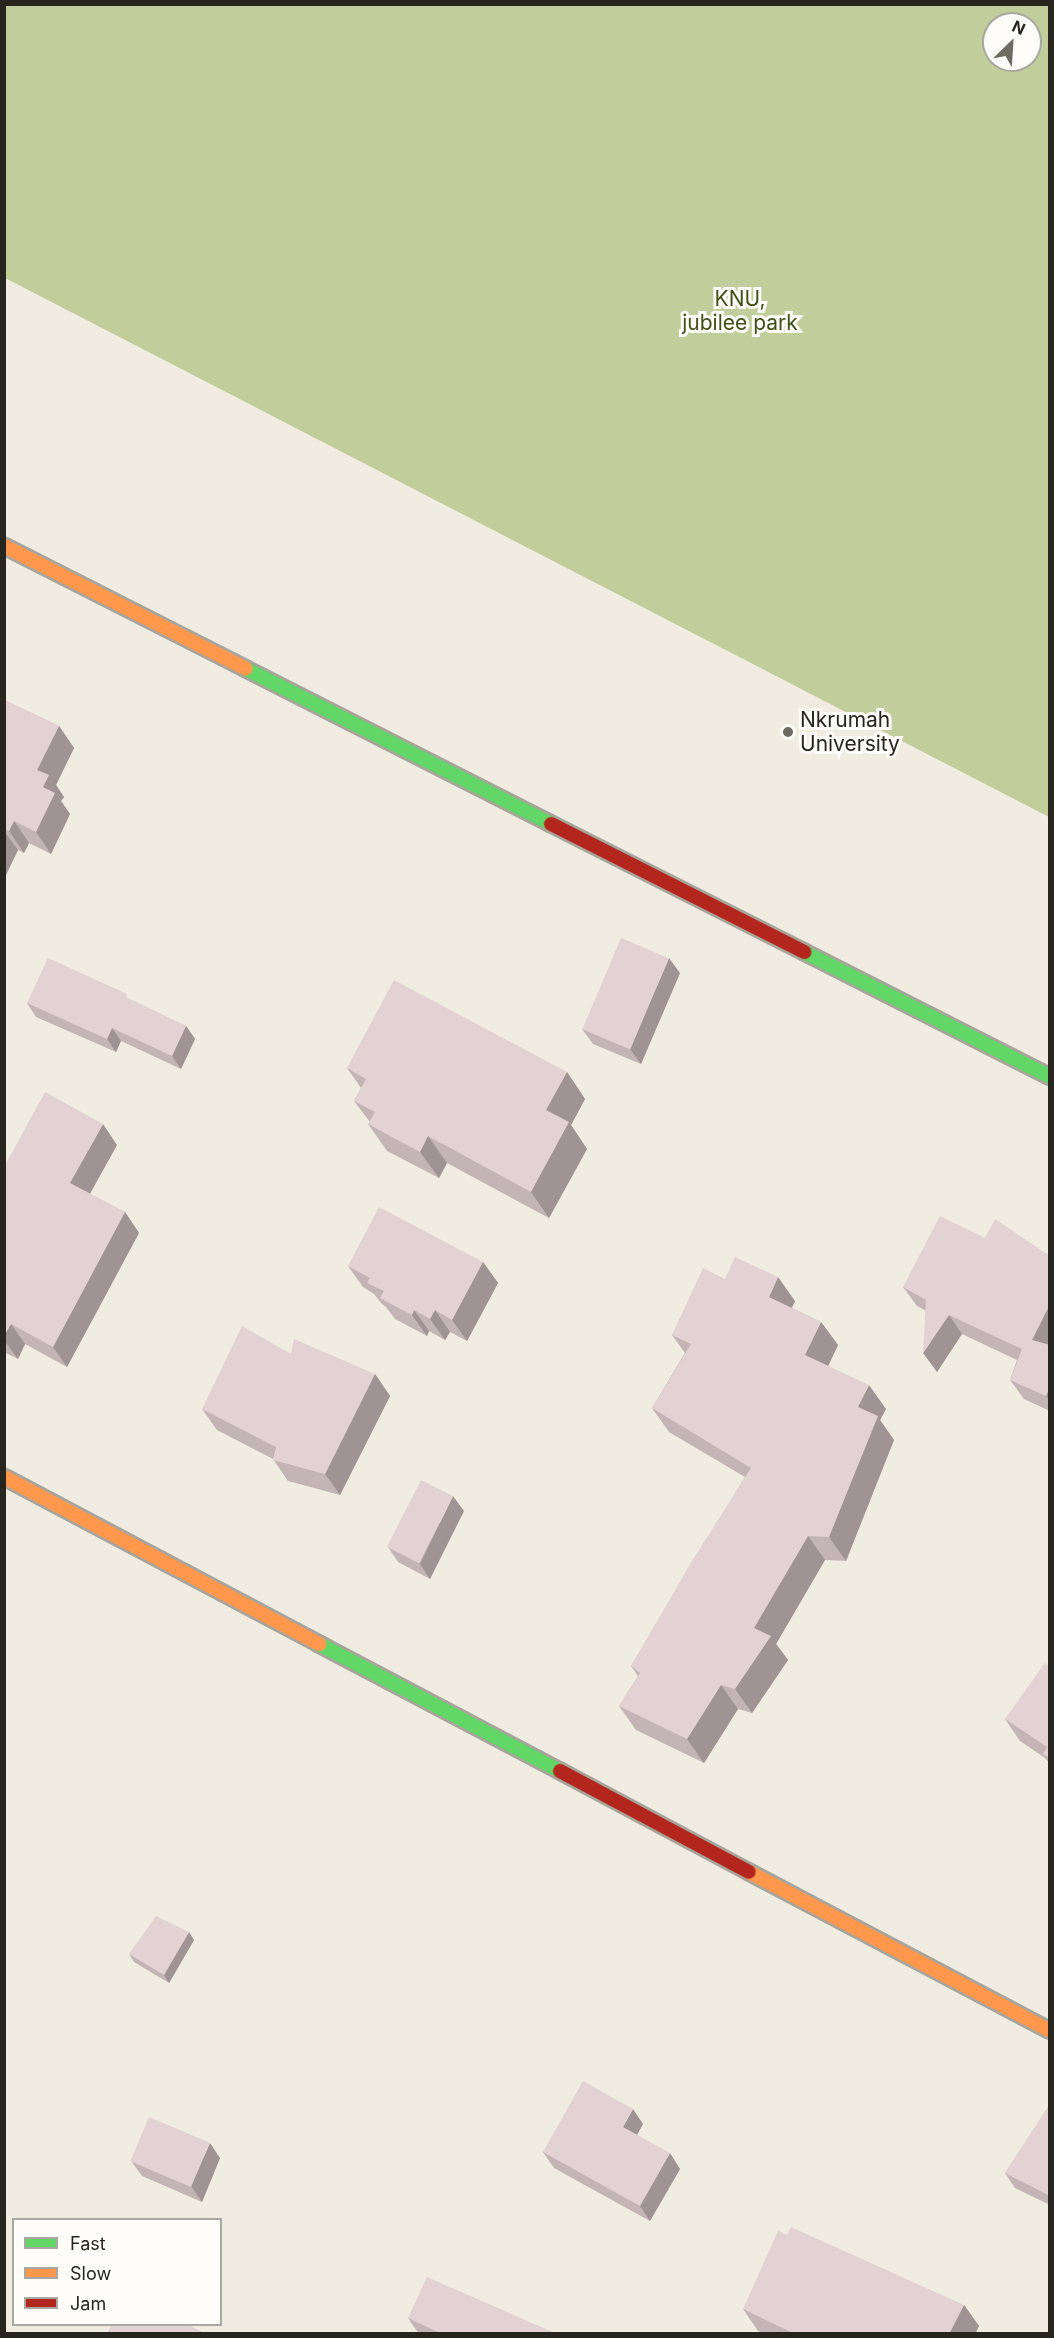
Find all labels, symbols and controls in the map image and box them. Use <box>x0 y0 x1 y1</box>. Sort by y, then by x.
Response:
north arrow <box>982 12 1042 72</box>
text: N <box>1009 16 1029 39</box>
park label: KNU, jubilee park <box>682 286 798 336</box>
place label: Nkrumah University <box>800 707 900 757</box>
marker: Nkrumah University <box>781 725 795 739</box>
legend <box>12 2218 222 2326</box>
text: Fast <box>70 2233 106 2254</box>
text: Slow <box>70 2263 111 2284</box>
text: Jam <box>70 2293 106 2314</box>

